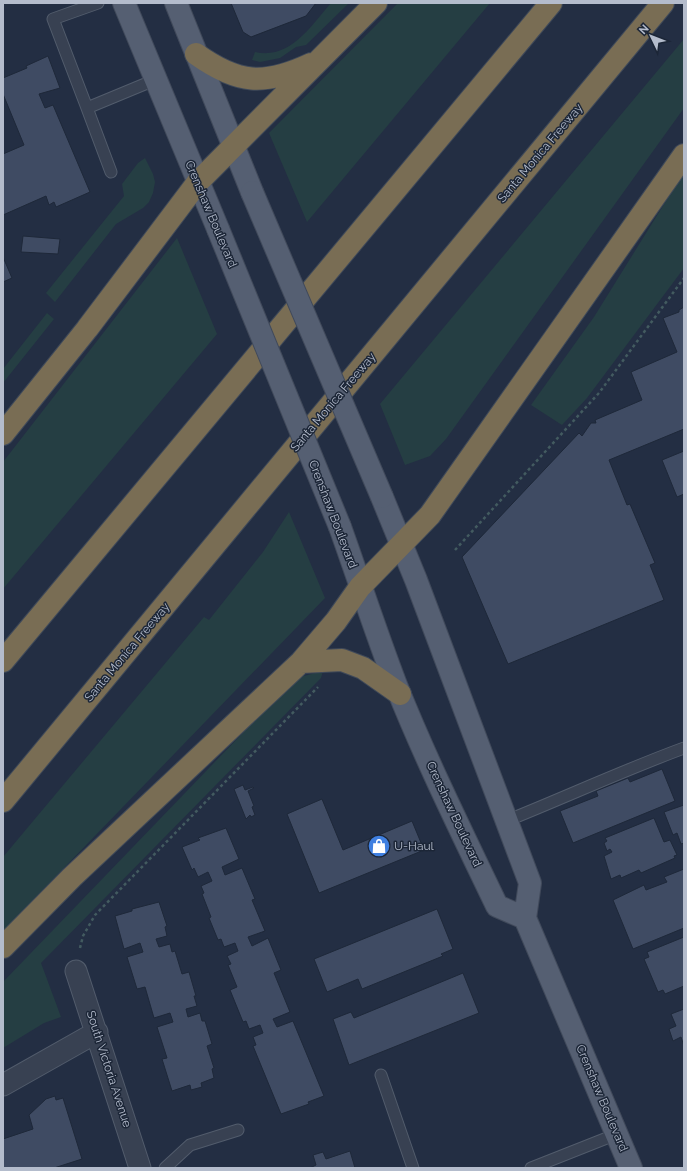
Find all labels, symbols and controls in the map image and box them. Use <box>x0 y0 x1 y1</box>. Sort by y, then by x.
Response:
north arrow <box>631 16 671 56</box>
text: N <box>636 22 652 37</box>
street label: Santa Monica Freeway <box>495 100 586 205</box>
street label: Crenshaw Boulevard <box>182 159 240 269</box>
street label: Santa Monica Freeway <box>288 349 379 454</box>
street label: Crenshaw Boulevard <box>306 458 360 570</box>
street label: Santa Monica Freeway <box>82 599 173 704</box>
street label: Crenshaw Boulevard <box>423 759 485 869</box>
shop icon: U-Haul <box>366 833 392 859</box>
place label: U-Haul <box>394 839 435 853</box>
street label: South Victoria Avenue <box>84 1009 134 1129</box>
street label: Crenshaw Boulevard <box>573 1043 631 1153</box>

